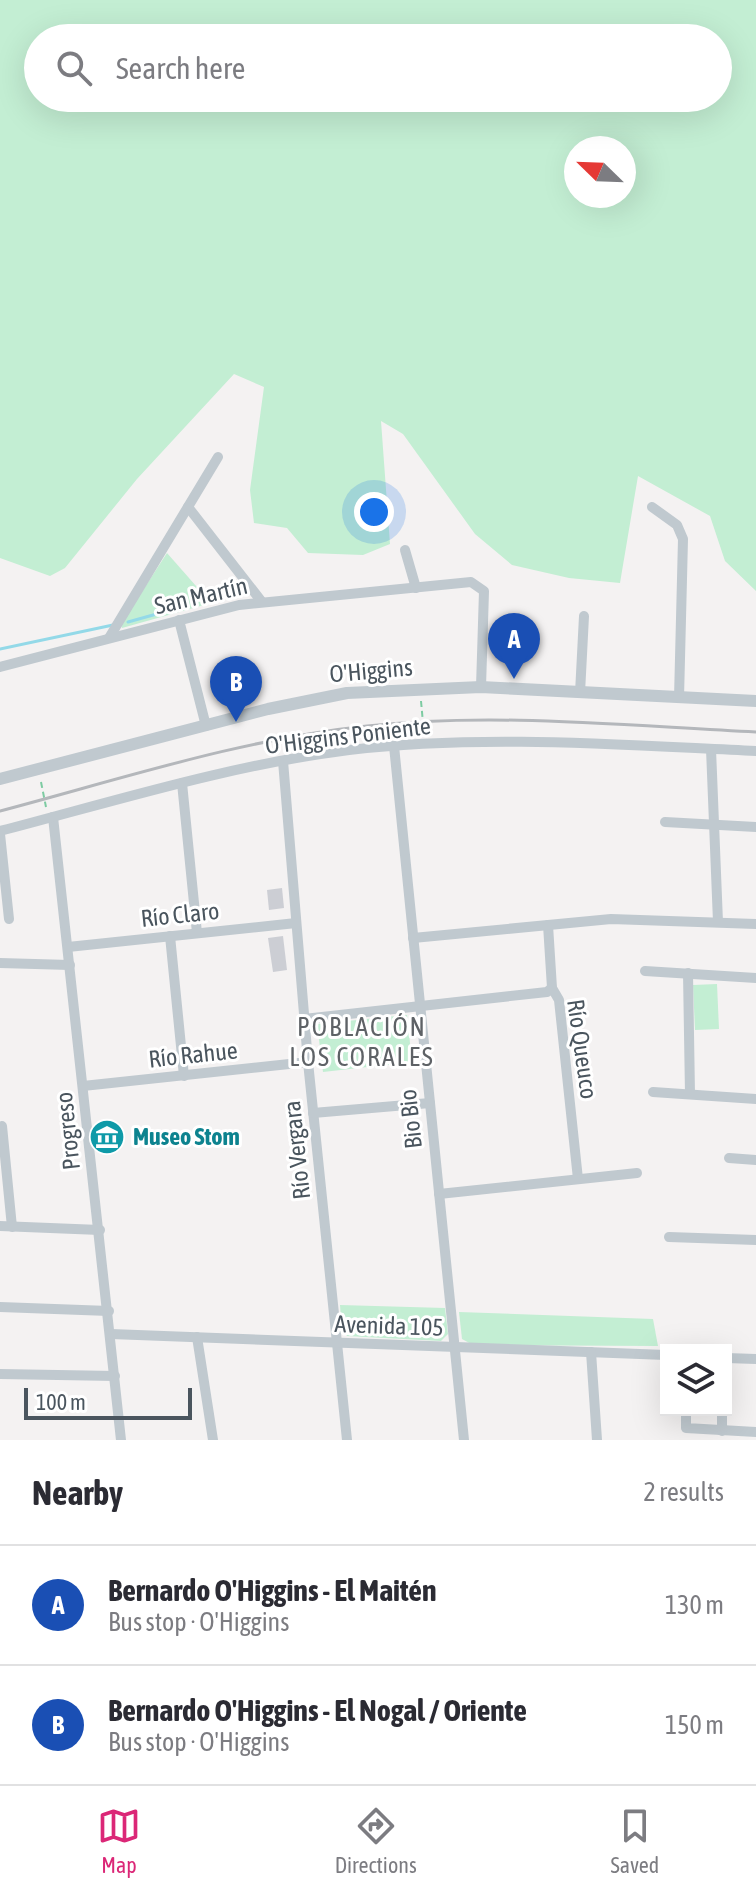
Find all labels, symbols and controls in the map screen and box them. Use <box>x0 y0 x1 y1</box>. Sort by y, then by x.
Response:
search box <box>24 24 732 112</box>
icon: search <box>52 46 96 90</box>
text: Search here <box>116 51 245 85</box>
north arrow <box>564 136 636 208</box>
your location <box>354 492 394 532</box>
street label: San Martín <box>152 572 250 619</box>
pin: A <box>488 613 540 679</box>
street label: O'Higgins <box>328 653 414 688</box>
pin: B <box>210 656 262 722</box>
street label: O'Higgins Poniente <box>264 712 432 759</box>
street label: Río Claro <box>139 897 221 932</box>
street label: Río Queuco <box>562 997 603 1100</box>
district label: POBLACIÓN LOS CORALES <box>289 1012 435 1072</box>
street label: Río Rahue <box>147 1036 239 1073</box>
street label: Bio Bio <box>394 1088 427 1150</box>
street label: Progreso <box>50 1091 85 1171</box>
street label: Río Vergara <box>278 1099 315 1201</box>
museum icon: Museo Stom <box>88 1118 126 1156</box>
place label: Museo Stom <box>133 1123 240 1150</box>
street label: Avenida 105 <box>334 1310 444 1341</box>
map controls <box>660 1344 732 1416</box>
button: layers <box>660 1344 732 1416</box>
scale bar <box>24 1384 192 1420</box>
text: 100 m <box>36 1389 86 1415</box>
text: Nearby <box>32 1473 123 1512</box>
text: 2 results <box>643 1477 724 1507</box>
text: Bernardo O'Higgins - El Maitén <box>108 1573 437 1607</box>
text: A <box>52 1590 64 1620</box>
text: 130 m <box>665 1590 724 1620</box>
text: Bus stop · O'Higgins <box>108 1607 289 1637</box>
text: Bernardo O'Higgins - El Nogal / Oriente <box>108 1693 527 1727</box>
text: B <box>52 1710 64 1740</box>
text: 150 m <box>665 1710 724 1740</box>
text: Bus stop · O'Higgins <box>108 1727 289 1757</box>
tab: Map <box>97 1804 141 1878</box>
tab: Directions <box>335 1804 417 1878</box>
tab: Saved <box>610 1804 659 1878</box>

